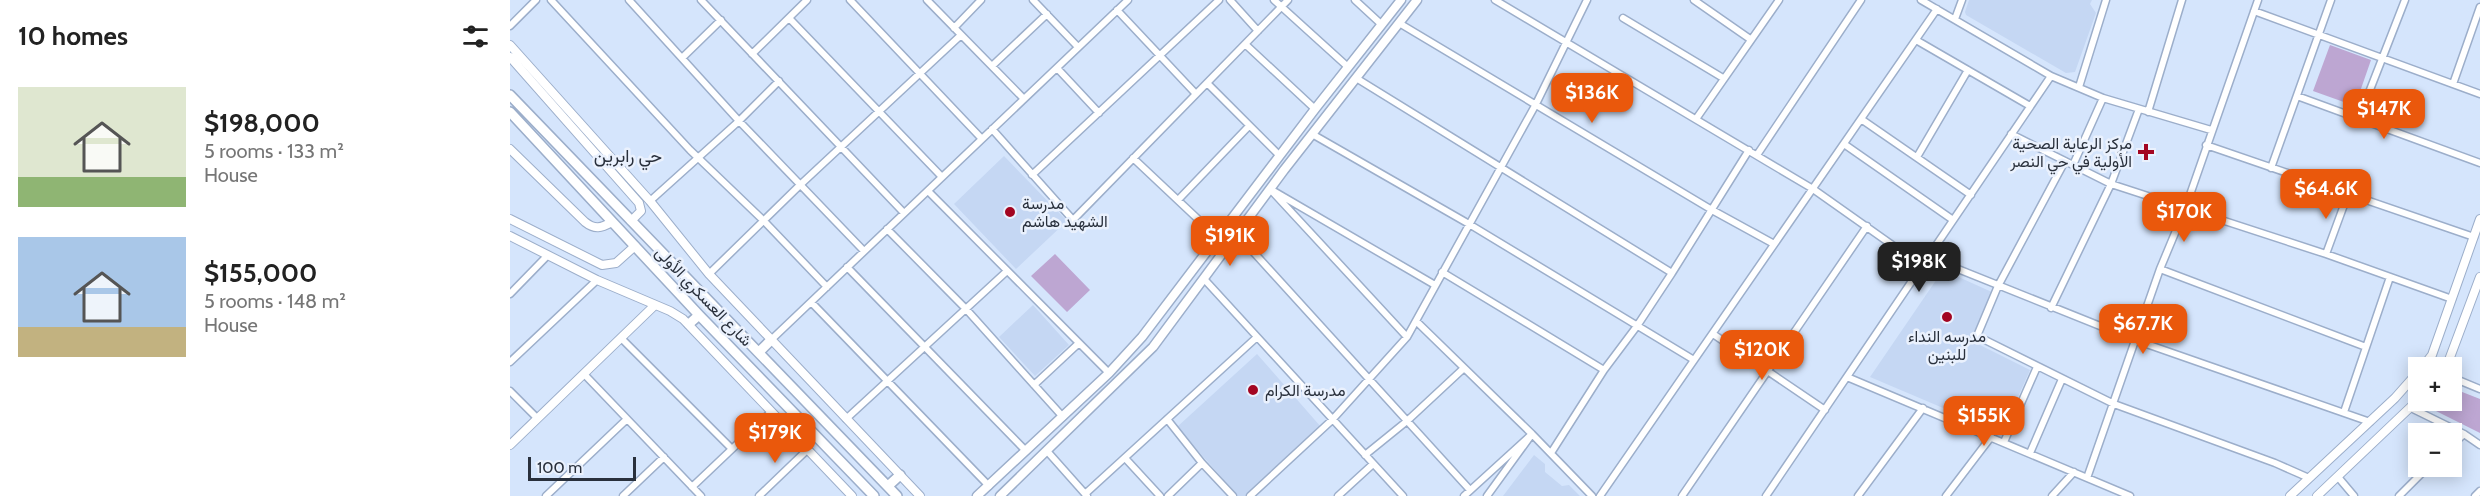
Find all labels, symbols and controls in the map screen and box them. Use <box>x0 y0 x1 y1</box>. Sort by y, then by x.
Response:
text: 10 homes <box>18 20 128 52</box>
icon: filters <box>459 20 492 53</box>
pin: $136K <box>1550 73 1634 124</box>
text: $136K <box>1565 80 1619 104</box>
pin: $147K <box>2342 89 2426 140</box>
text: $147K <box>2357 96 2411 120</box>
text: $198,000 <box>204 107 320 139</box>
icon: home <box>66 111 138 183</box>
place label: مركز الرعاية الصحية الأولية في حي النصر <box>2009 134 2132 175</box>
text: 5 rooms · 133 m² <box>204 139 344 163</box>
marker: مركز الرعاية الصحية الأولية في حي النصر <box>2137 143 2155 161</box>
district label: حي رابرين <box>594 145 662 171</box>
text: House <box>204 163 258 187</box>
pin: $64.6K <box>2277 169 2375 220</box>
text: $64.6K <box>2294 176 2358 200</box>
pin: $170K <box>2142 192 2226 243</box>
place label: مدرسة الشهيد هاشم <box>1022 194 1108 232</box>
text: $170K <box>2156 199 2212 223</box>
marker: مدرسة الشهيد هاشم <box>1003 205 1017 219</box>
pin: $191K <box>1188 216 1272 267</box>
text: $191K <box>1205 223 1255 247</box>
pin: $198K <box>1877 242 1961 293</box>
street label: شارع العسكري الأولى <box>648 243 756 353</box>
text: $198K <box>1892 249 1946 273</box>
text: $155,000 <box>204 257 317 289</box>
icon: home <box>66 261 138 333</box>
text: 5 rooms · 148 m² <box>204 289 346 313</box>
pin: $67.7K <box>2094 304 2192 355</box>
marker: مدرسه النداء للبنين <box>1940 310 1954 324</box>
text: $67.7K <box>2113 311 2173 335</box>
text: House <box>204 313 258 337</box>
place label: مدرسه النداء للبنين <box>1908 327 1986 365</box>
pin: $120K <box>1720 330 1804 381</box>
text: $120K <box>1734 337 1790 361</box>
map controls <box>2408 357 2462 477</box>
button: + <box>2408 357 2462 411</box>
place label: مدرسة الكرام <box>1265 381 1346 401</box>
marker: مدرسة الكرام <box>1246 383 1260 397</box>
pin: $155K <box>1942 396 2026 447</box>
text: $155K <box>1958 403 2011 427</box>
pin: $179K <box>733 413 817 464</box>
text: $179K <box>749 420 801 444</box>
button: − <box>2408 423 2462 477</box>
scale bar <box>528 454 636 482</box>
text: 100 m <box>537 458 582 477</box>

